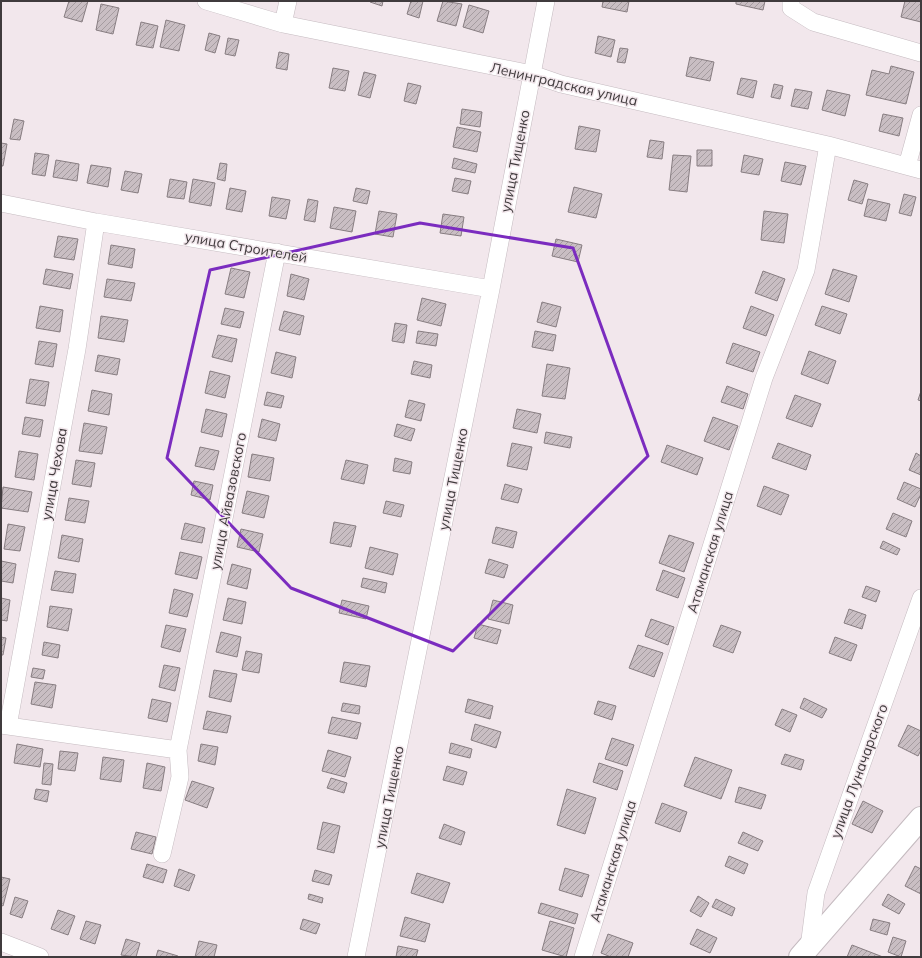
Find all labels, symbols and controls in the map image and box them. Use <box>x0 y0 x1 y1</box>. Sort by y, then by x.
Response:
street label: Ленинградская улица <box>489 58 639 110</box>
street label: улица Тищенко <box>496 108 534 214</box>
street label: улица Строителей <box>183 227 309 267</box>
street label: улица Чехова <box>37 426 71 522</box>
street label: улица Тищенко <box>434 426 472 532</box>
street label: улица Айвазовского <box>206 431 250 571</box>
street label: Атаманская улица <box>683 489 737 615</box>
street label: улица Луначарского <box>826 701 892 841</box>
street label: улица Тищенко <box>370 744 408 850</box>
street label: Атаманская улица <box>586 798 640 924</box>

